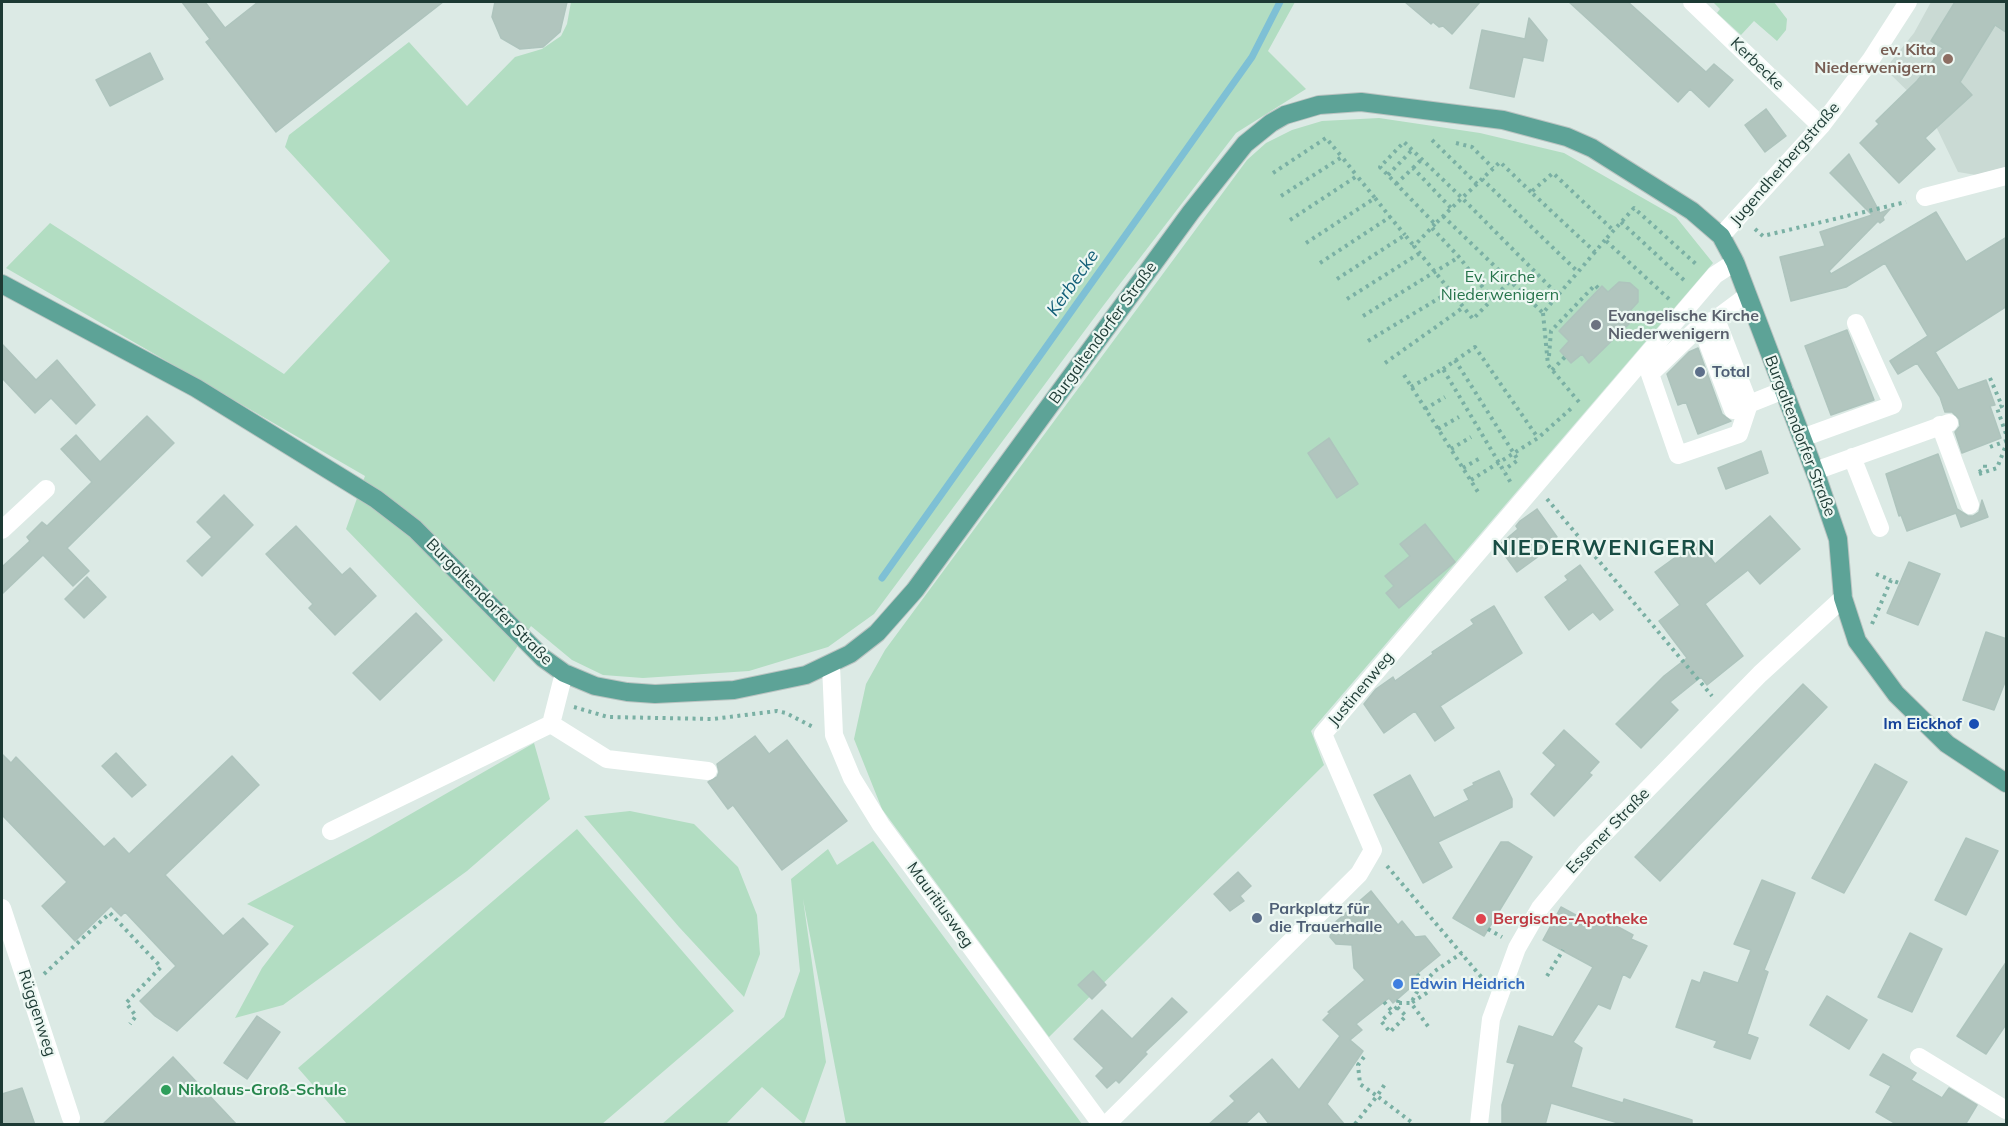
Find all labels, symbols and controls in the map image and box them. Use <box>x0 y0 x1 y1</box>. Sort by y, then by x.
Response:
street label: Kerbecke <box>1726 34 1788 94</box>
place label: ev. Kita Niederwenigern <box>1814 40 1936 78</box>
marker: ev. Kita Niederwenigern <box>1941 52 1955 66</box>
street label: Jugendherbergstraße <box>1726 98 1844 230</box>
water label: Kerbecke <box>1042 246 1104 320</box>
street label: Burgaltendorfer Straße <box>1045 258 1161 408</box>
park label: Ev. Kirche Niederwenigern <box>1441 267 1559 305</box>
place label: Evangelische Kirche Niederwenigern <box>1608 306 1759 344</box>
marker: Evangelische Kirche Niederwenigern <box>1589 318 1603 332</box>
street label: Burgaltendorfer Straße <box>1760 353 1840 519</box>
place label: Total <box>1712 362 1750 382</box>
marker: Total <box>1693 365 1707 379</box>
street label: Burgaltendorfer Straße <box>422 535 556 669</box>
district label: NIEDERWENIGERN <box>1492 535 1716 561</box>
street label: Justinenweg <box>1324 648 1398 730</box>
place label: Im Eickhof <box>1883 714 1962 734</box>
marker: Im Eickhof <box>1967 717 1981 731</box>
street label: Essener Straße <box>1562 784 1654 878</box>
street label: Mauritiusweg <box>903 859 977 951</box>
place label: Parkplatz für die Trauerhalle <box>1269 899 1382 937</box>
place label: Bergische-Apotheke <box>1493 909 1648 929</box>
marker: Parkplatz für die Trauerhalle <box>1250 911 1264 925</box>
marker: Bergische-Apotheke <box>1474 912 1488 926</box>
street label: Rüggenweg <box>14 967 60 1059</box>
place label: Edwin Heidrich <box>1410 974 1525 994</box>
marker: Edwin Heidrich <box>1391 977 1405 991</box>
place label: Nikolaus-Groß-Schule <box>178 1080 347 1100</box>
marker: Nikolaus-Groß-Schule <box>159 1083 173 1097</box>

